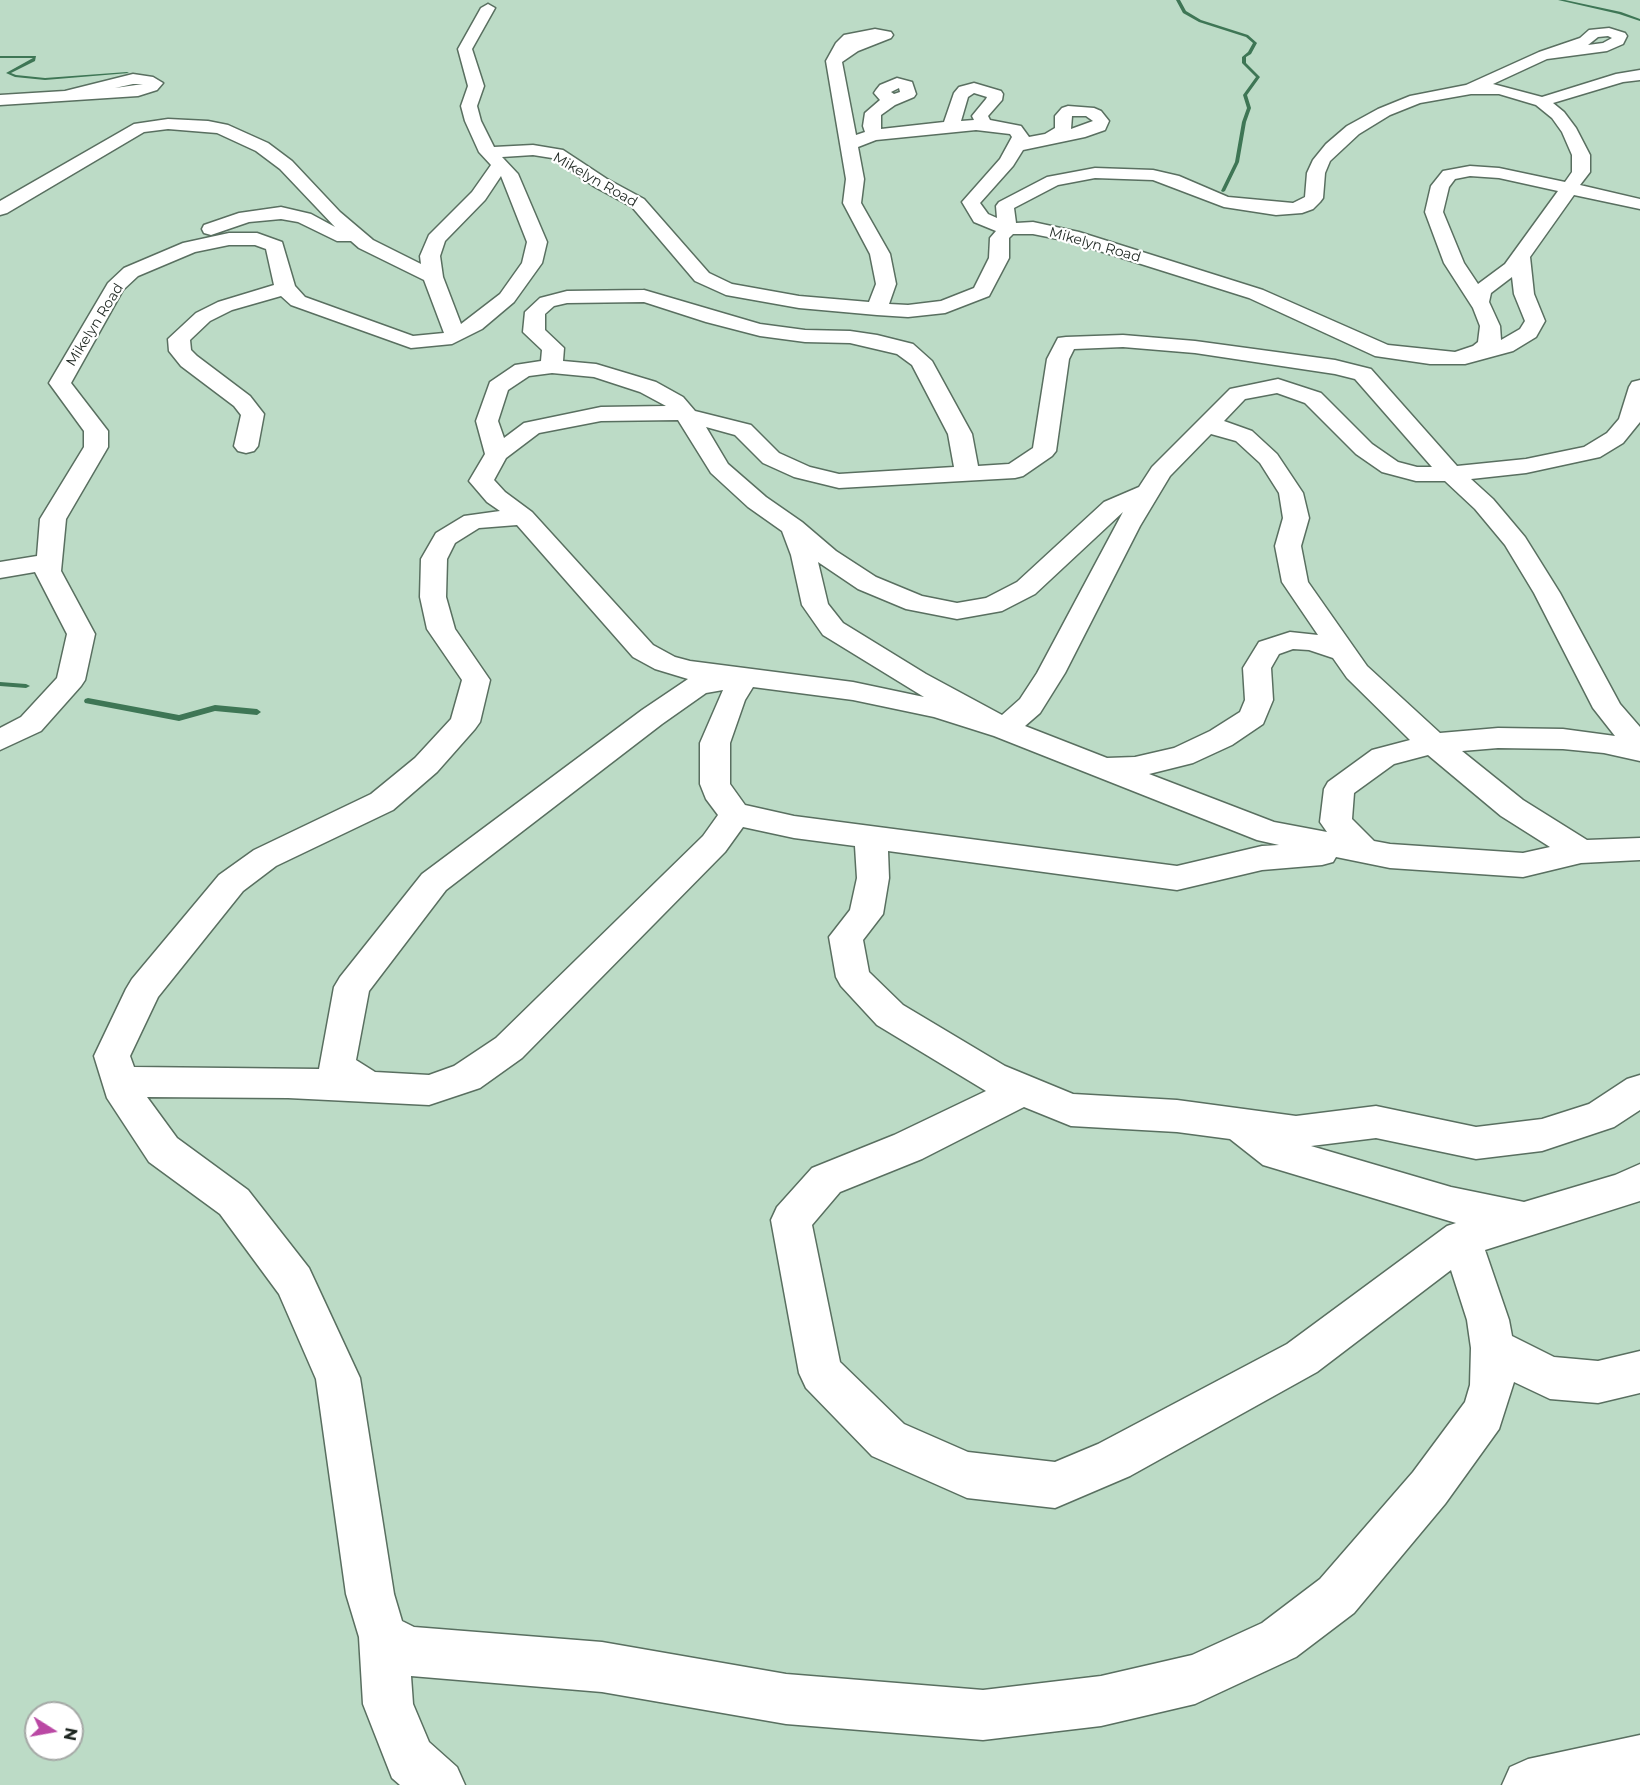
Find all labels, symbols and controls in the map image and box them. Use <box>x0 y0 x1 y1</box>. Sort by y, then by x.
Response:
street label: Mikelyn Road <box>550 149 640 211</box>
street label: Mikelyn Road <box>1047 224 1143 266</box>
street label: Mikelyn Road <box>63 280 127 370</box>
north arrow <box>24 1701 84 1761</box>
text: N <box>60 1726 81 1742</box>

